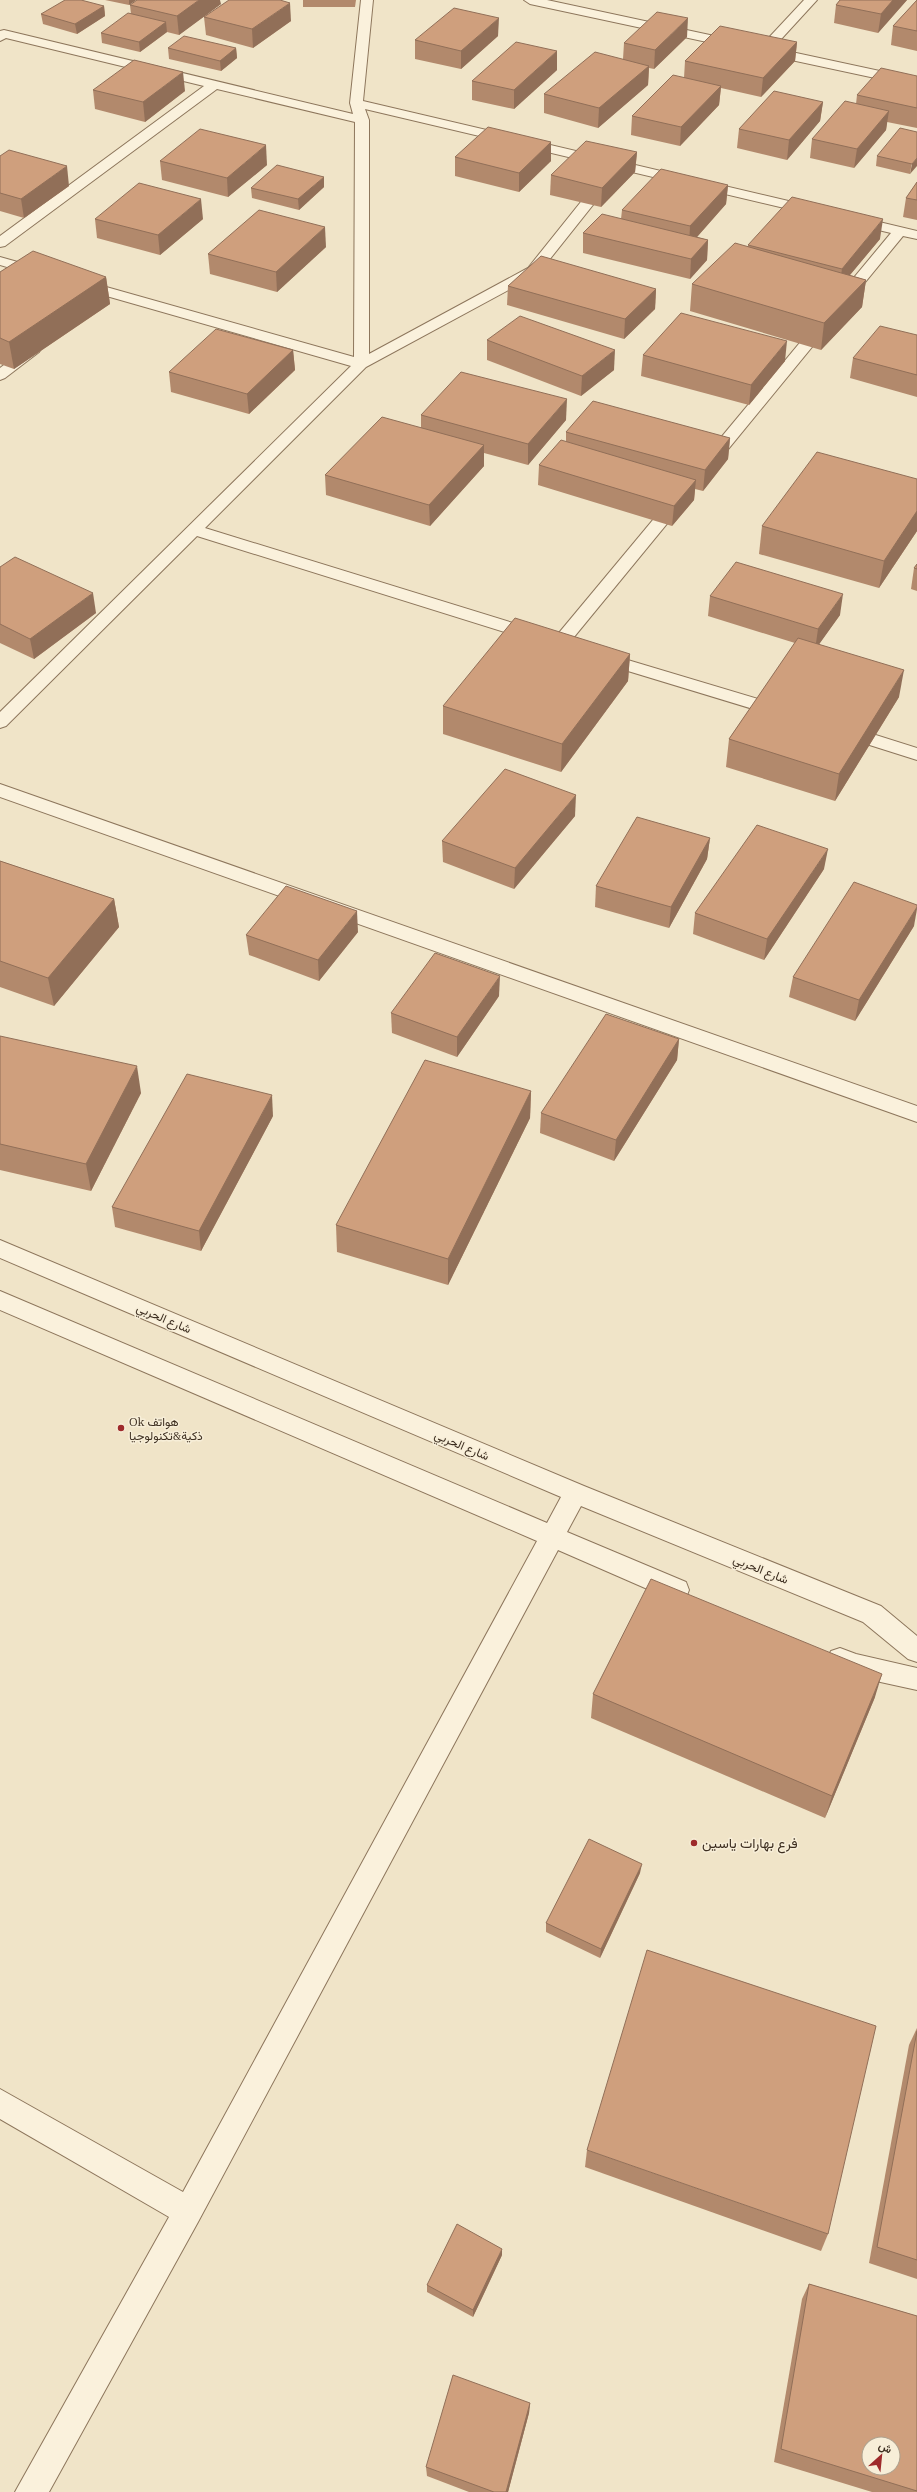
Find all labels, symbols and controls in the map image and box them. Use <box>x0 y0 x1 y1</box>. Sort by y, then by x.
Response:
street label: شارع الحربي <box>133 1300 194 1339</box>
place label: Ok هواتف ذكية&تكنولوجيا <box>129 1414 203 1444</box>
marker: Ok هواتف ذكية&تكنولوجيا <box>116 1423 126 1433</box>
street label: شارع الحربي <box>431 1427 492 1466</box>
street label: شارع الحربي <box>730 1551 791 1590</box>
place label: فرع بهارات ياسين <box>702 1834 798 1854</box>
marker: فرع بهارات ياسين <box>689 1838 699 1848</box>
north arrow <box>861 2436 901 2476</box>
text: ش <box>876 2438 895 2456</box>

